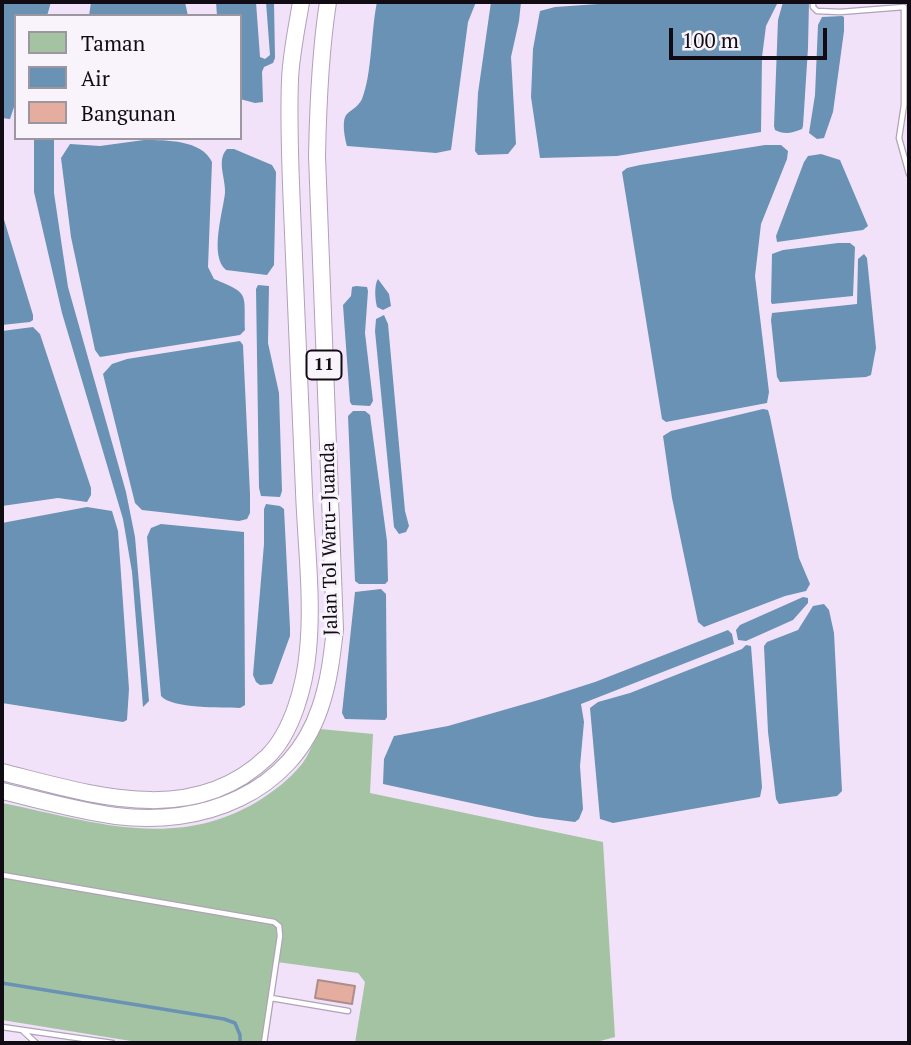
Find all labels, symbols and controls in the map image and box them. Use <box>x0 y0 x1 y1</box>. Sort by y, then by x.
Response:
legend <box>14 14 242 140</box>
scale bar <box>673 14 830 58</box>
text: 100 m <box>682 26 739 54</box>
text: Taman <box>81 29 145 57</box>
text: Air <box>81 64 110 92</box>
text: Bangunan <box>81 99 176 127</box>
road number: 11 <box>306 351 342 380</box>
street label: Jalan Tol Waru–Juanda <box>317 442 343 636</box>

